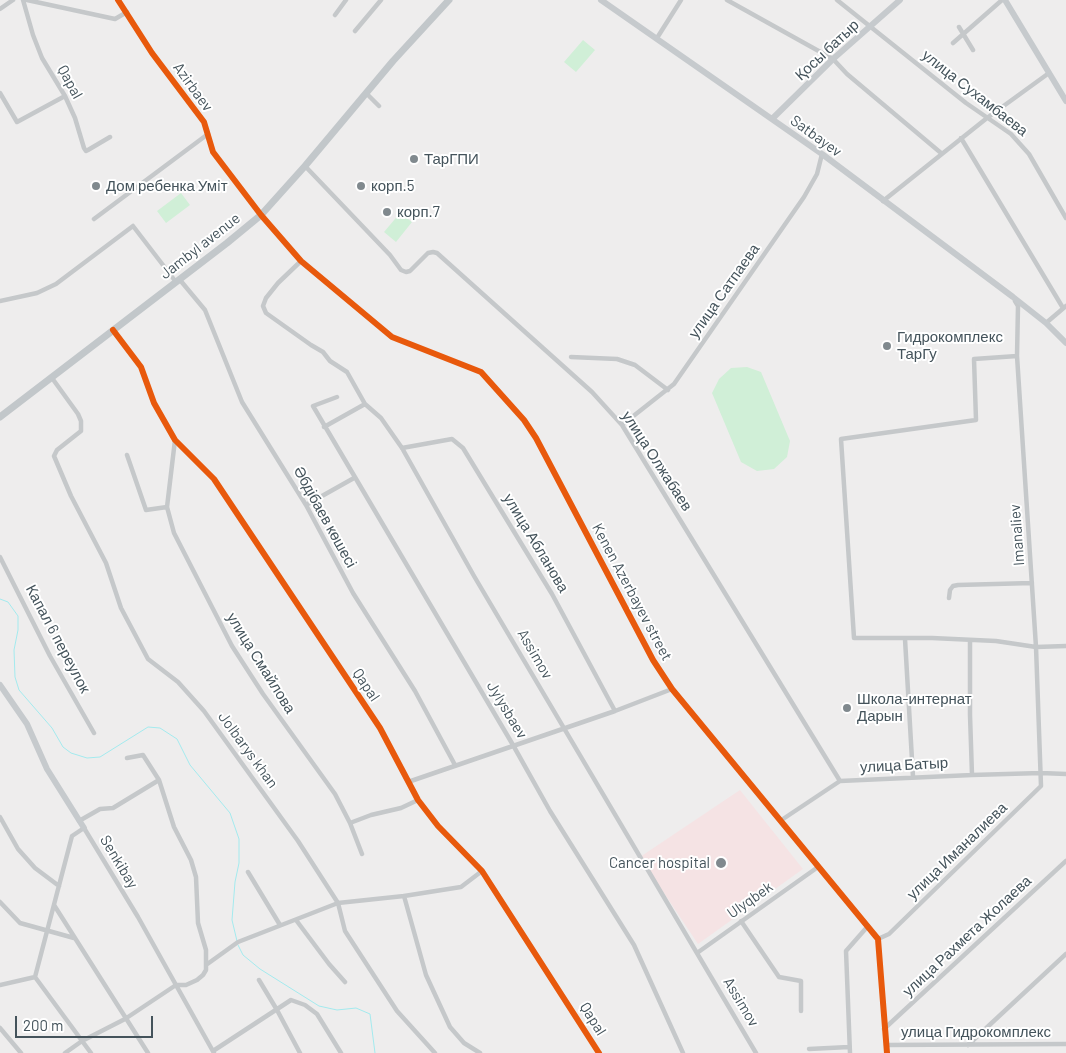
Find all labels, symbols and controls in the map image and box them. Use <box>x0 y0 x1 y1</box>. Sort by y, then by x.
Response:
street label: Қосы батыр <box>791 16 863 84</box>
street label: улица Сухамбаева <box>918 46 1032 140</box>
street label: Azirbaev <box>169 59 217 115</box>
street label: Qapal <box>54 62 86 102</box>
street label: Satbayev <box>787 111 845 161</box>
place label: ТарГПИ <box>424 150 479 168</box>
marker: ТарГПИ <box>408 153 420 165</box>
place label: Дом ребенка Умiт <box>106 177 228 195</box>
place label: корп.5 <box>371 177 414 195</box>
marker: Дом ребенка Умiт <box>90 180 102 192</box>
marker: корп.5 <box>355 180 367 192</box>
place label: корп.7 <box>397 203 440 221</box>
marker: корп.7 <box>381 206 393 218</box>
street label: Jambyl avenue <box>156 209 244 283</box>
street label: улица Сатпаева <box>685 240 763 342</box>
place label: Гидрокомплекс ТарГу <box>897 328 1003 363</box>
marker: Гидрокомплекс ТарГу <box>881 340 893 352</box>
street label: улица Олжабаев <box>618 408 696 514</box>
street label: Әбдібаев көшесі <box>290 463 360 571</box>
street label: улица Абланова <box>499 490 573 596</box>
street label: Imanaliev <box>1006 503 1028 567</box>
street label: Kenen Azerbayev street <box>588 520 676 664</box>
street label: Капал 6 переулок <box>22 582 94 696</box>
street label: улица Смайлова <box>223 609 299 717</box>
street label: Assimov <box>514 626 556 682</box>
street label: Qapal <box>349 665 383 705</box>
street label: Jylysbaev <box>483 678 531 742</box>
place label: Школа-интернат Дарын <box>857 690 972 725</box>
marker: Школа-интернат Дарын <box>841 702 853 714</box>
street label: Jolbarys khan <box>214 708 282 792</box>
street label: улица Батыр <box>860 754 948 776</box>
street label: улица Иманалиева <box>903 799 1011 903</box>
street label: Senkibay <box>96 832 142 892</box>
place label: Cancer hospital <box>609 854 710 872</box>
marker: Cancer hospital <box>714 856 728 870</box>
street label: улица Рахмета Жолаева <box>899 872 1035 1000</box>
street label: Ulyqbek <box>724 878 776 922</box>
street label: Assimov <box>719 974 763 1030</box>
street label: Qapal <box>576 999 610 1039</box>
scale bar <box>18 1006 155 1038</box>
text: 200 m <box>23 1016 63 1034</box>
street label: улица Гидрокомплекс <box>901 1023 1051 1041</box>

